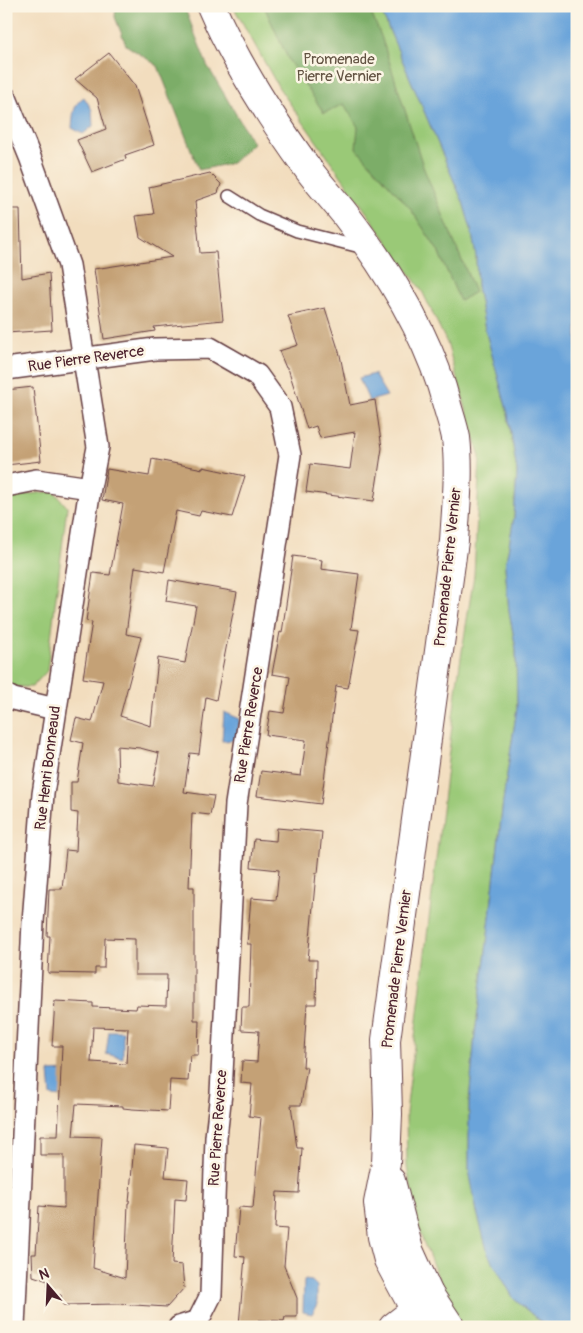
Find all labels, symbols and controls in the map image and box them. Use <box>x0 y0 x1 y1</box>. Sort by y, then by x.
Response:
park label: Promenade Pierre Vernier <box>296 50 382 86</box>
street label: Rue Pierre Reverce <box>27 341 146 377</box>
street label: Promenade Pierre Vernier <box>430 486 466 647</box>
street label: Rue Pierre Reverce <box>230 665 268 784</box>
street label: Rue Henri Bonneaud <box>31 705 65 831</box>
street label: Promenade Pierre Vernier <box>378 888 416 1049</box>
street label: Rue Pierre Reverce <box>204 1068 232 1187</box>
north arrow <box>22 1260 72 1310</box>
text: N <box>37 1265 51 1284</box>

